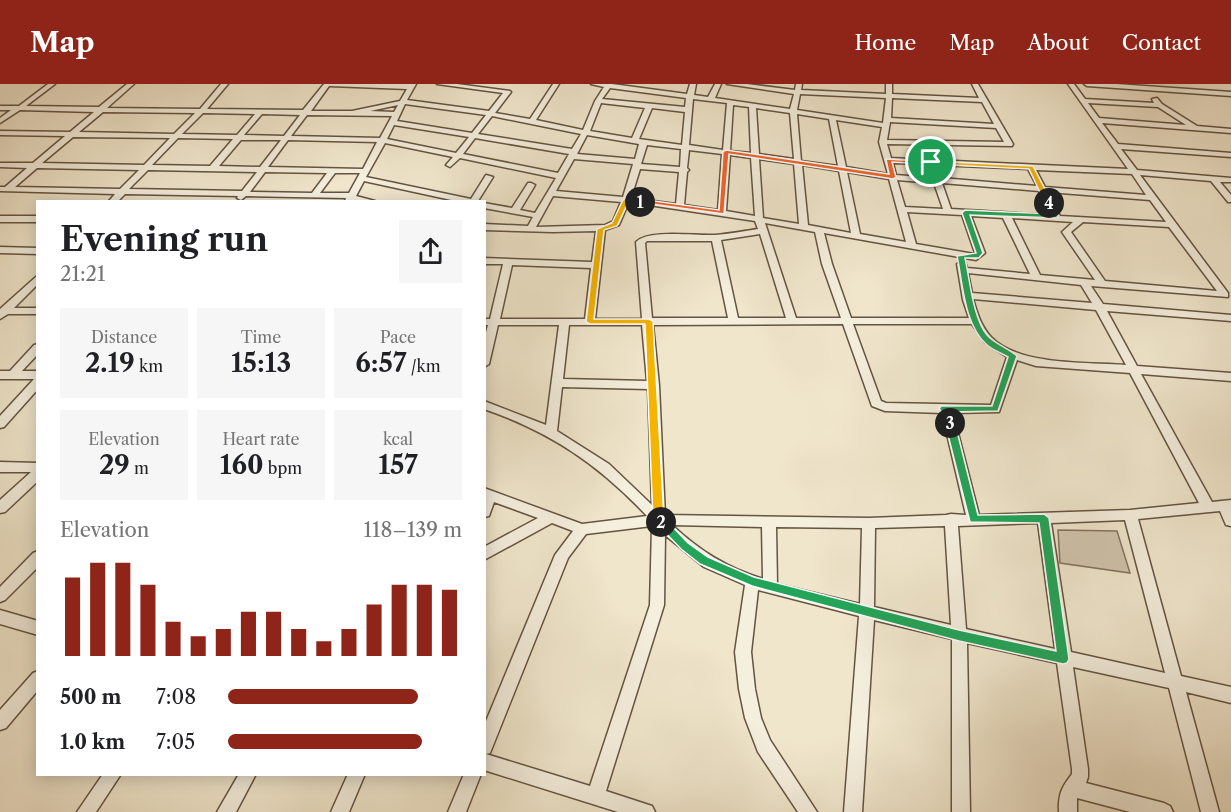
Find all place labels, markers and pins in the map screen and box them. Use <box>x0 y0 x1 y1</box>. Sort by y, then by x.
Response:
pin <box>905 136 956 187</box>
pin: 1 <box>625 187 655 217</box>
pin: 4 <box>1034 188 1064 218</box>
pin: 3 <box>935 408 965 438</box>
pin: 2 <box>646 507 676 537</box>

